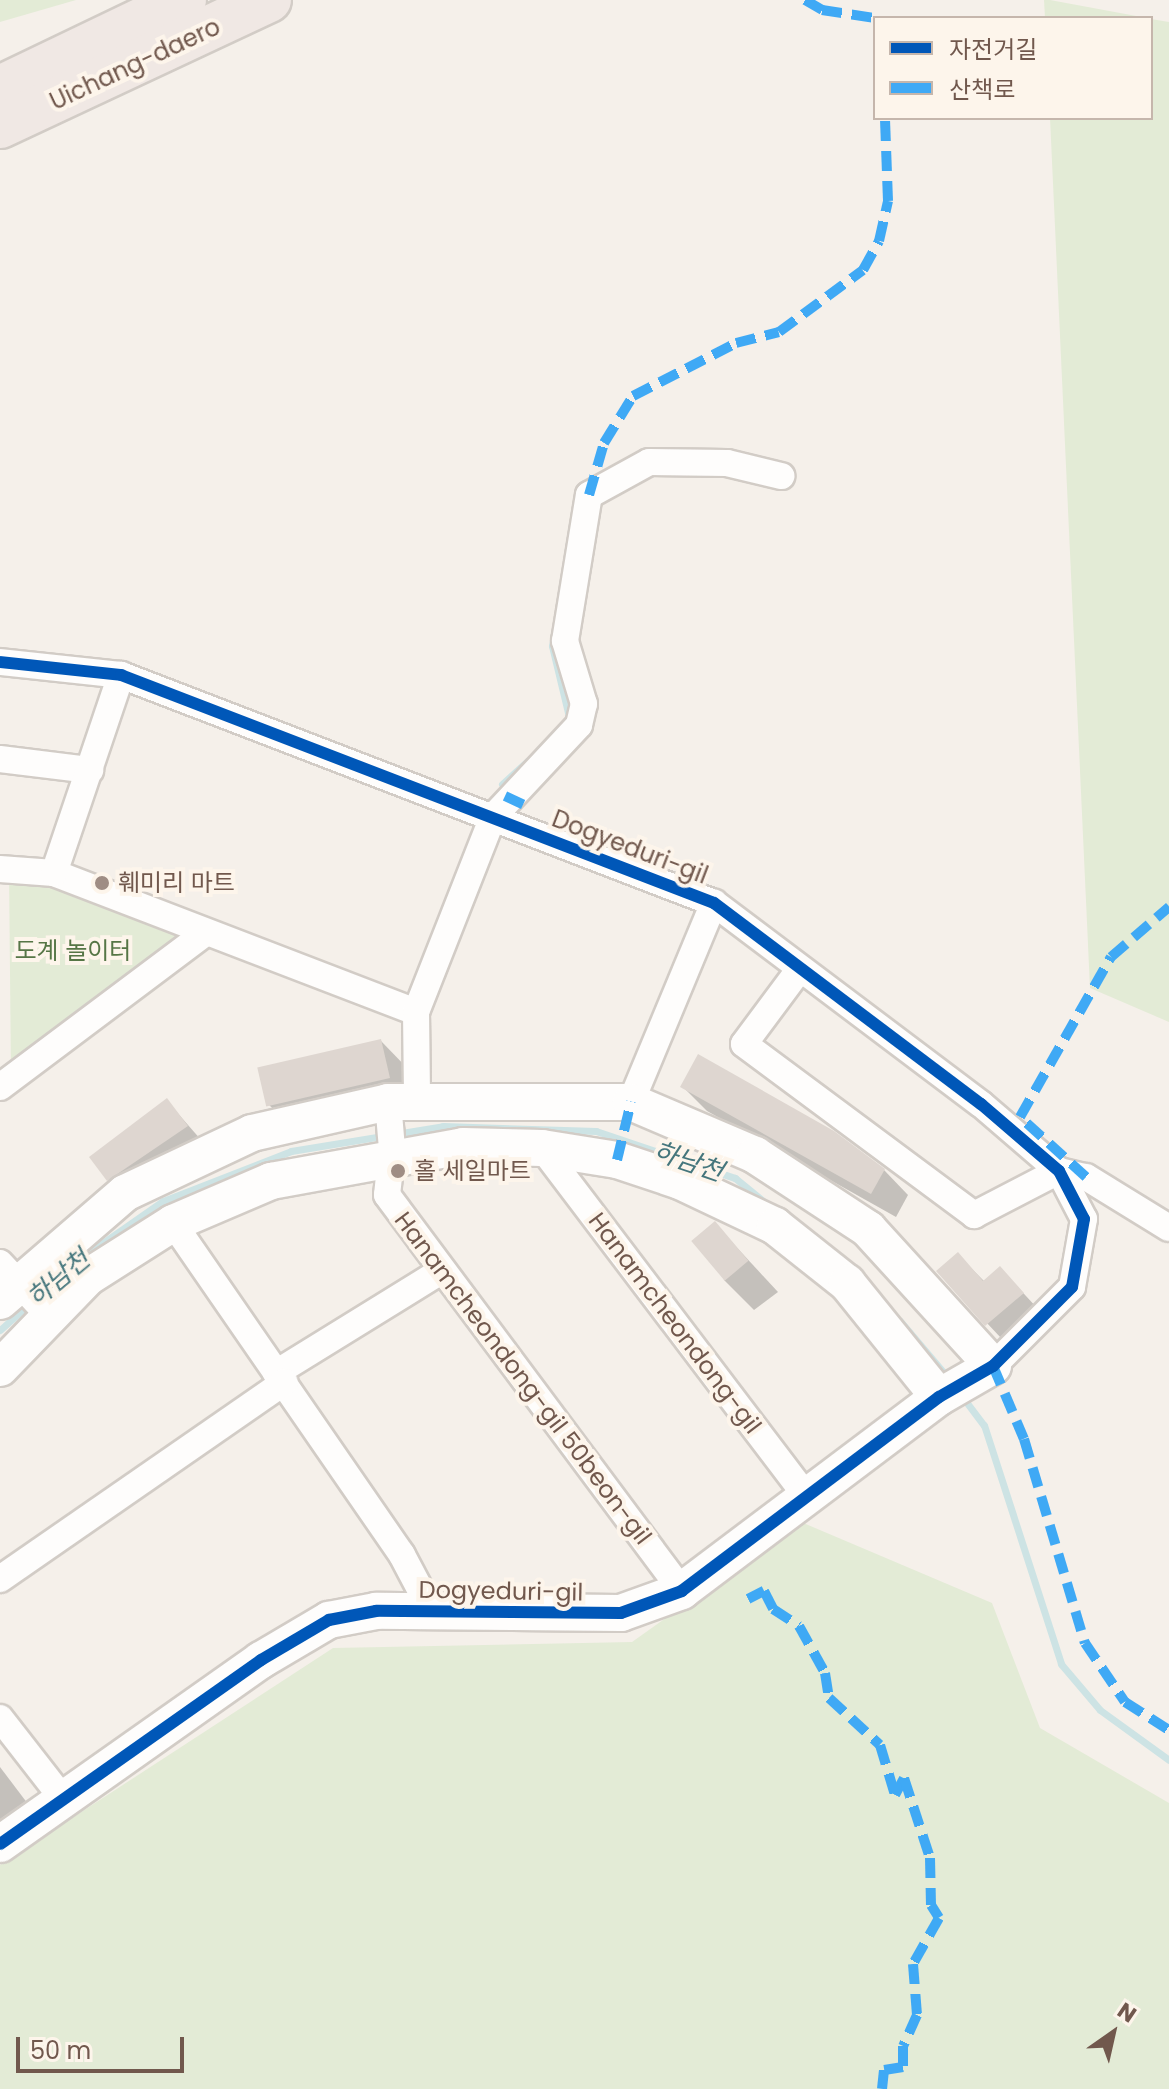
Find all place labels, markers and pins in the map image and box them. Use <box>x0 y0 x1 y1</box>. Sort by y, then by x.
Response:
place label: 훼미리 마트 <box>118 869 235 897</box>
marker: 훼미리 마트 <box>93 874 111 892</box>
place label: 홀 세일마트 <box>414 1157 531 1185</box>
marker: 홀 세일마트 <box>389 1162 407 1180</box>

